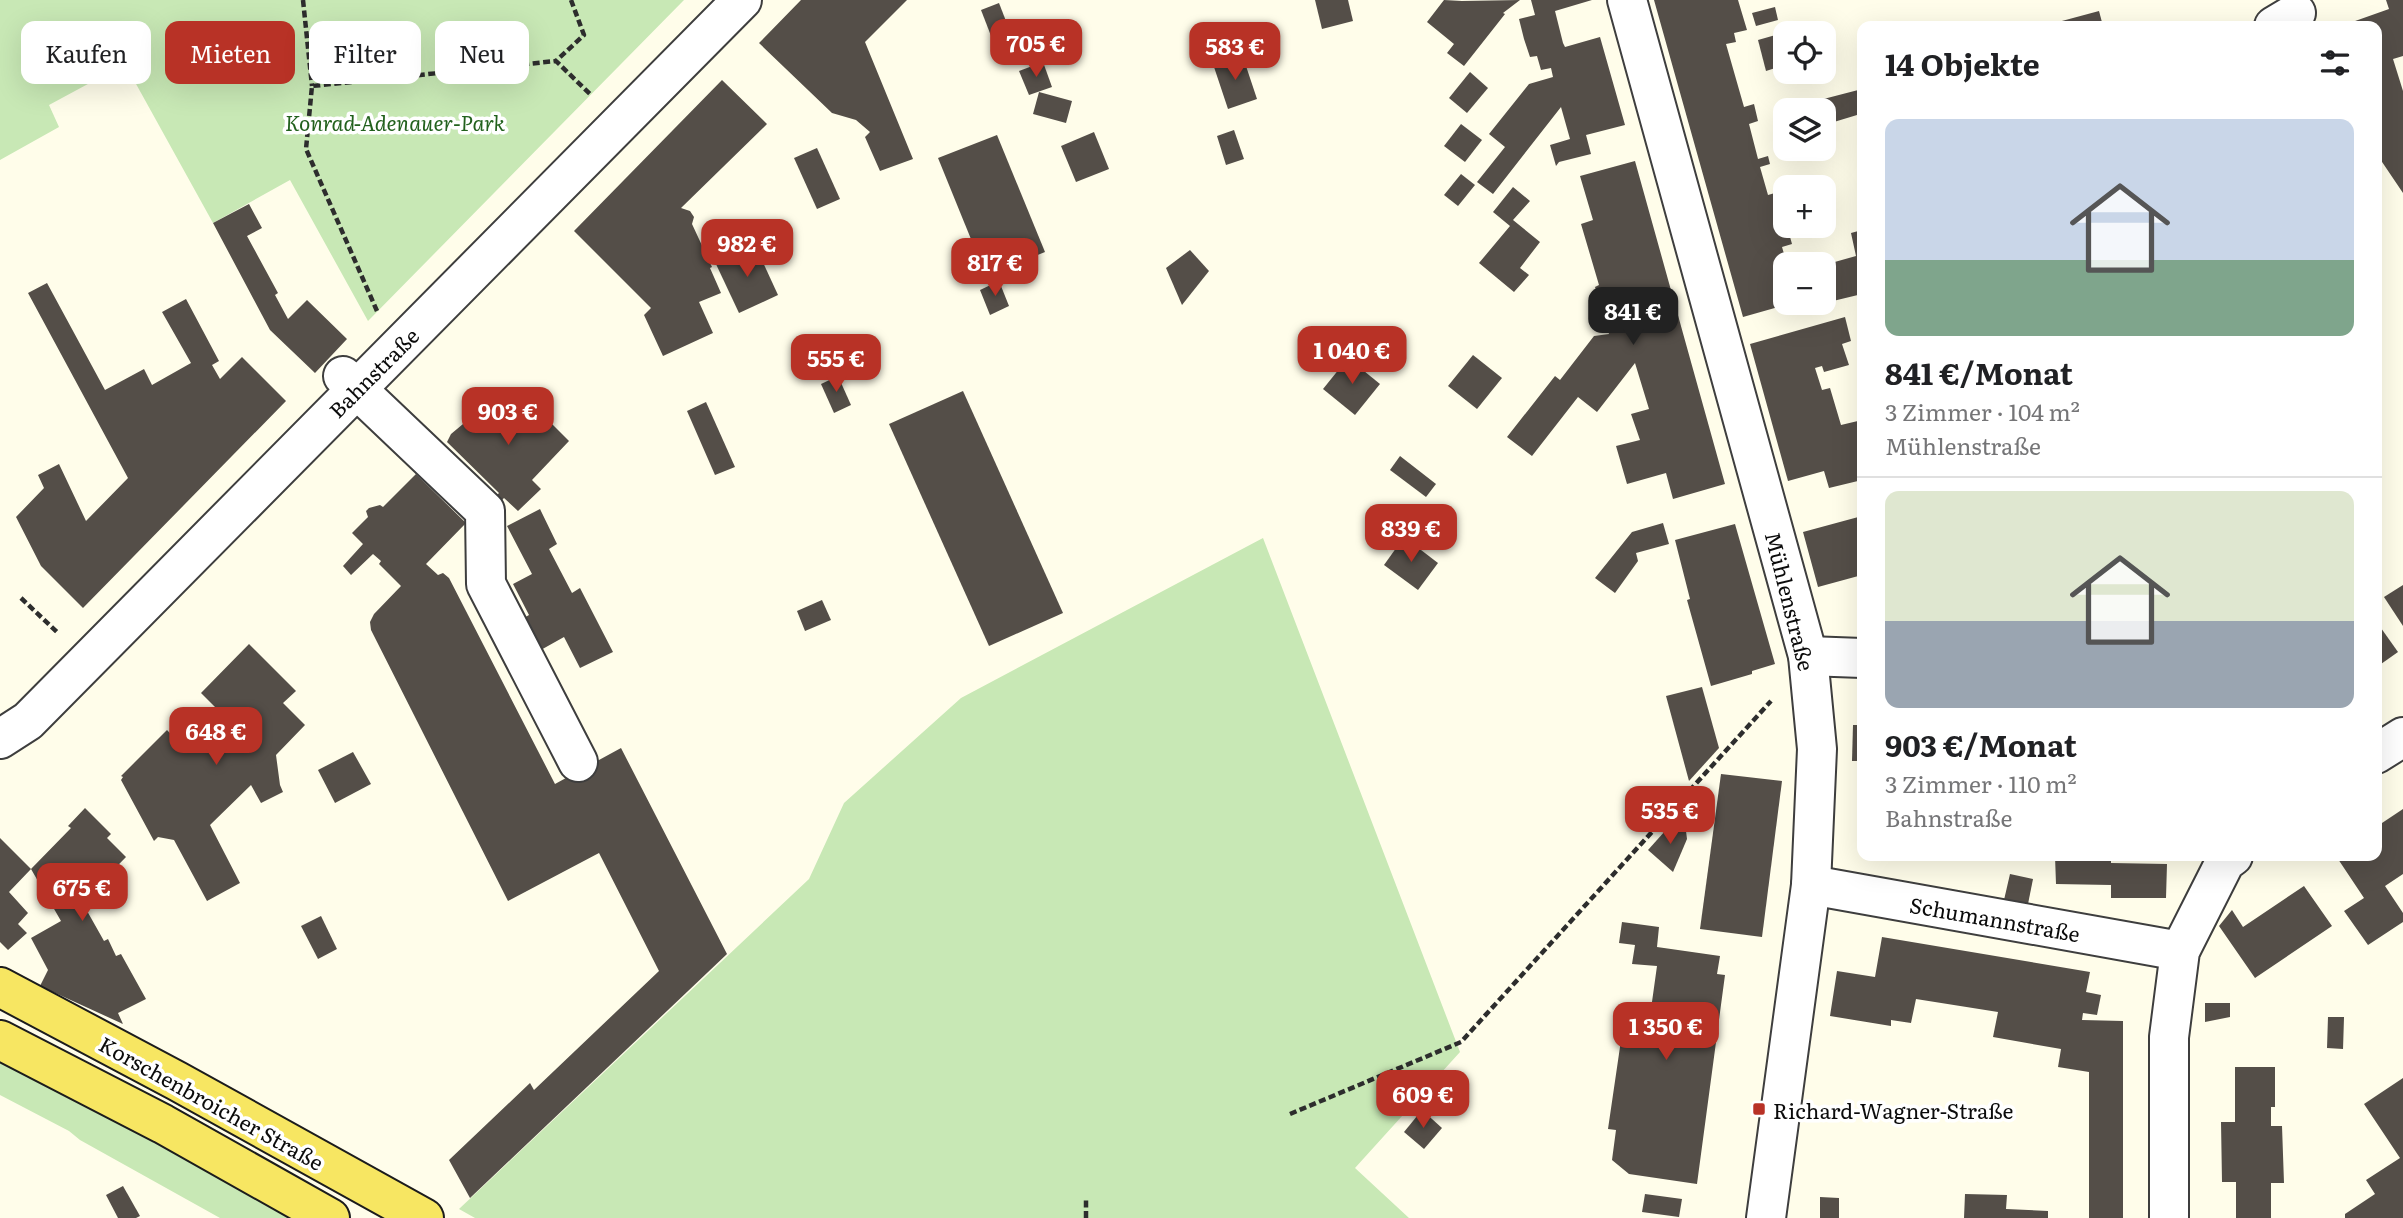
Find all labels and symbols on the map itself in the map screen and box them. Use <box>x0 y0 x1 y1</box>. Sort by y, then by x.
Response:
pin: 705 € <box>987 20 1085 79</box>
pin: 583 € <box>1186 22 1284 82</box>
park label: Konrad-Adenauer-Park <box>285 106 505 137</box>
pin: 982 € <box>698 219 796 279</box>
pin: 817 € <box>946 238 1044 298</box>
pin: 841 € <box>1584 288 1682 347</box>
street label: Bahnstraße <box>321 320 425 424</box>
pin: 1 040 € <box>1287 326 1417 386</box>
pin: 555 € <box>787 334 885 394</box>
pin: 903 € <box>459 388 557 447</box>
pin: 839 € <box>1362 504 1460 564</box>
street label: Mühlenstraße <box>1759 528 1823 674</box>
pin: 648 € <box>167 708 265 767</box>
pin: 535 € <box>1621 786 1719 846</box>
pin: 675 € <box>33 864 131 923</box>
street label: Schumannstraße <box>1908 888 2083 948</box>
pin: 1 350 € <box>1601 1002 1731 1062</box>
street label: Korschenbroicher Straße <box>94 1027 330 1177</box>
pin: 609 € <box>1374 1070 1472 1130</box>
place label: Richard-Wagner-Straße <box>1773 1094 2013 1125</box>
marker: Richard-Wagner-Straße <box>1751 1101 1767 1117</box>

